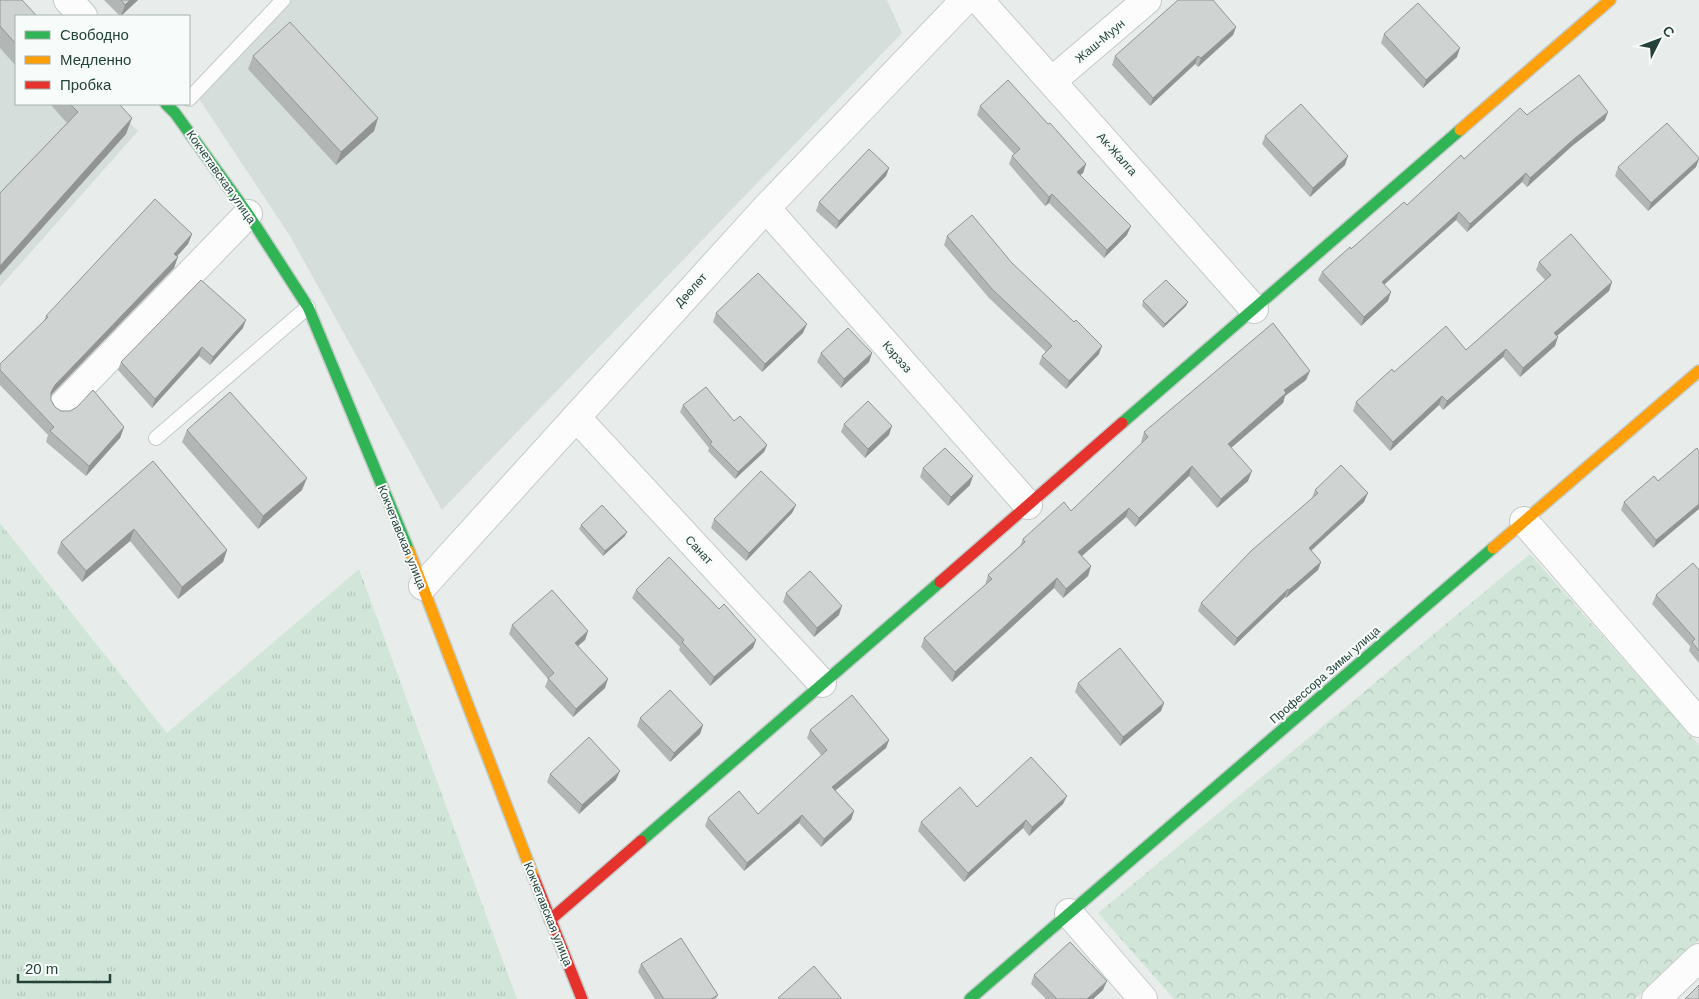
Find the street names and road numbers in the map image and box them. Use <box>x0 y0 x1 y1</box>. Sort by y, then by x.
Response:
street label: Жаш-Муун <box>1072 16 1128 66</box>
street label: Кокчетавская улица <box>184 128 259 227</box>
street label: Ак-Жалга <box>1094 130 1140 179</box>
street label: Дөөлөт <box>672 270 710 310</box>
street label: Кэрээз <box>879 338 915 376</box>
street label: Кокчетавская улица <box>375 483 429 591</box>
street label: Санат <box>682 533 716 568</box>
street label: Профессора Зимы улица <box>1267 623 1383 727</box>
street label: Кокчетавская улица <box>521 860 575 968</box>

